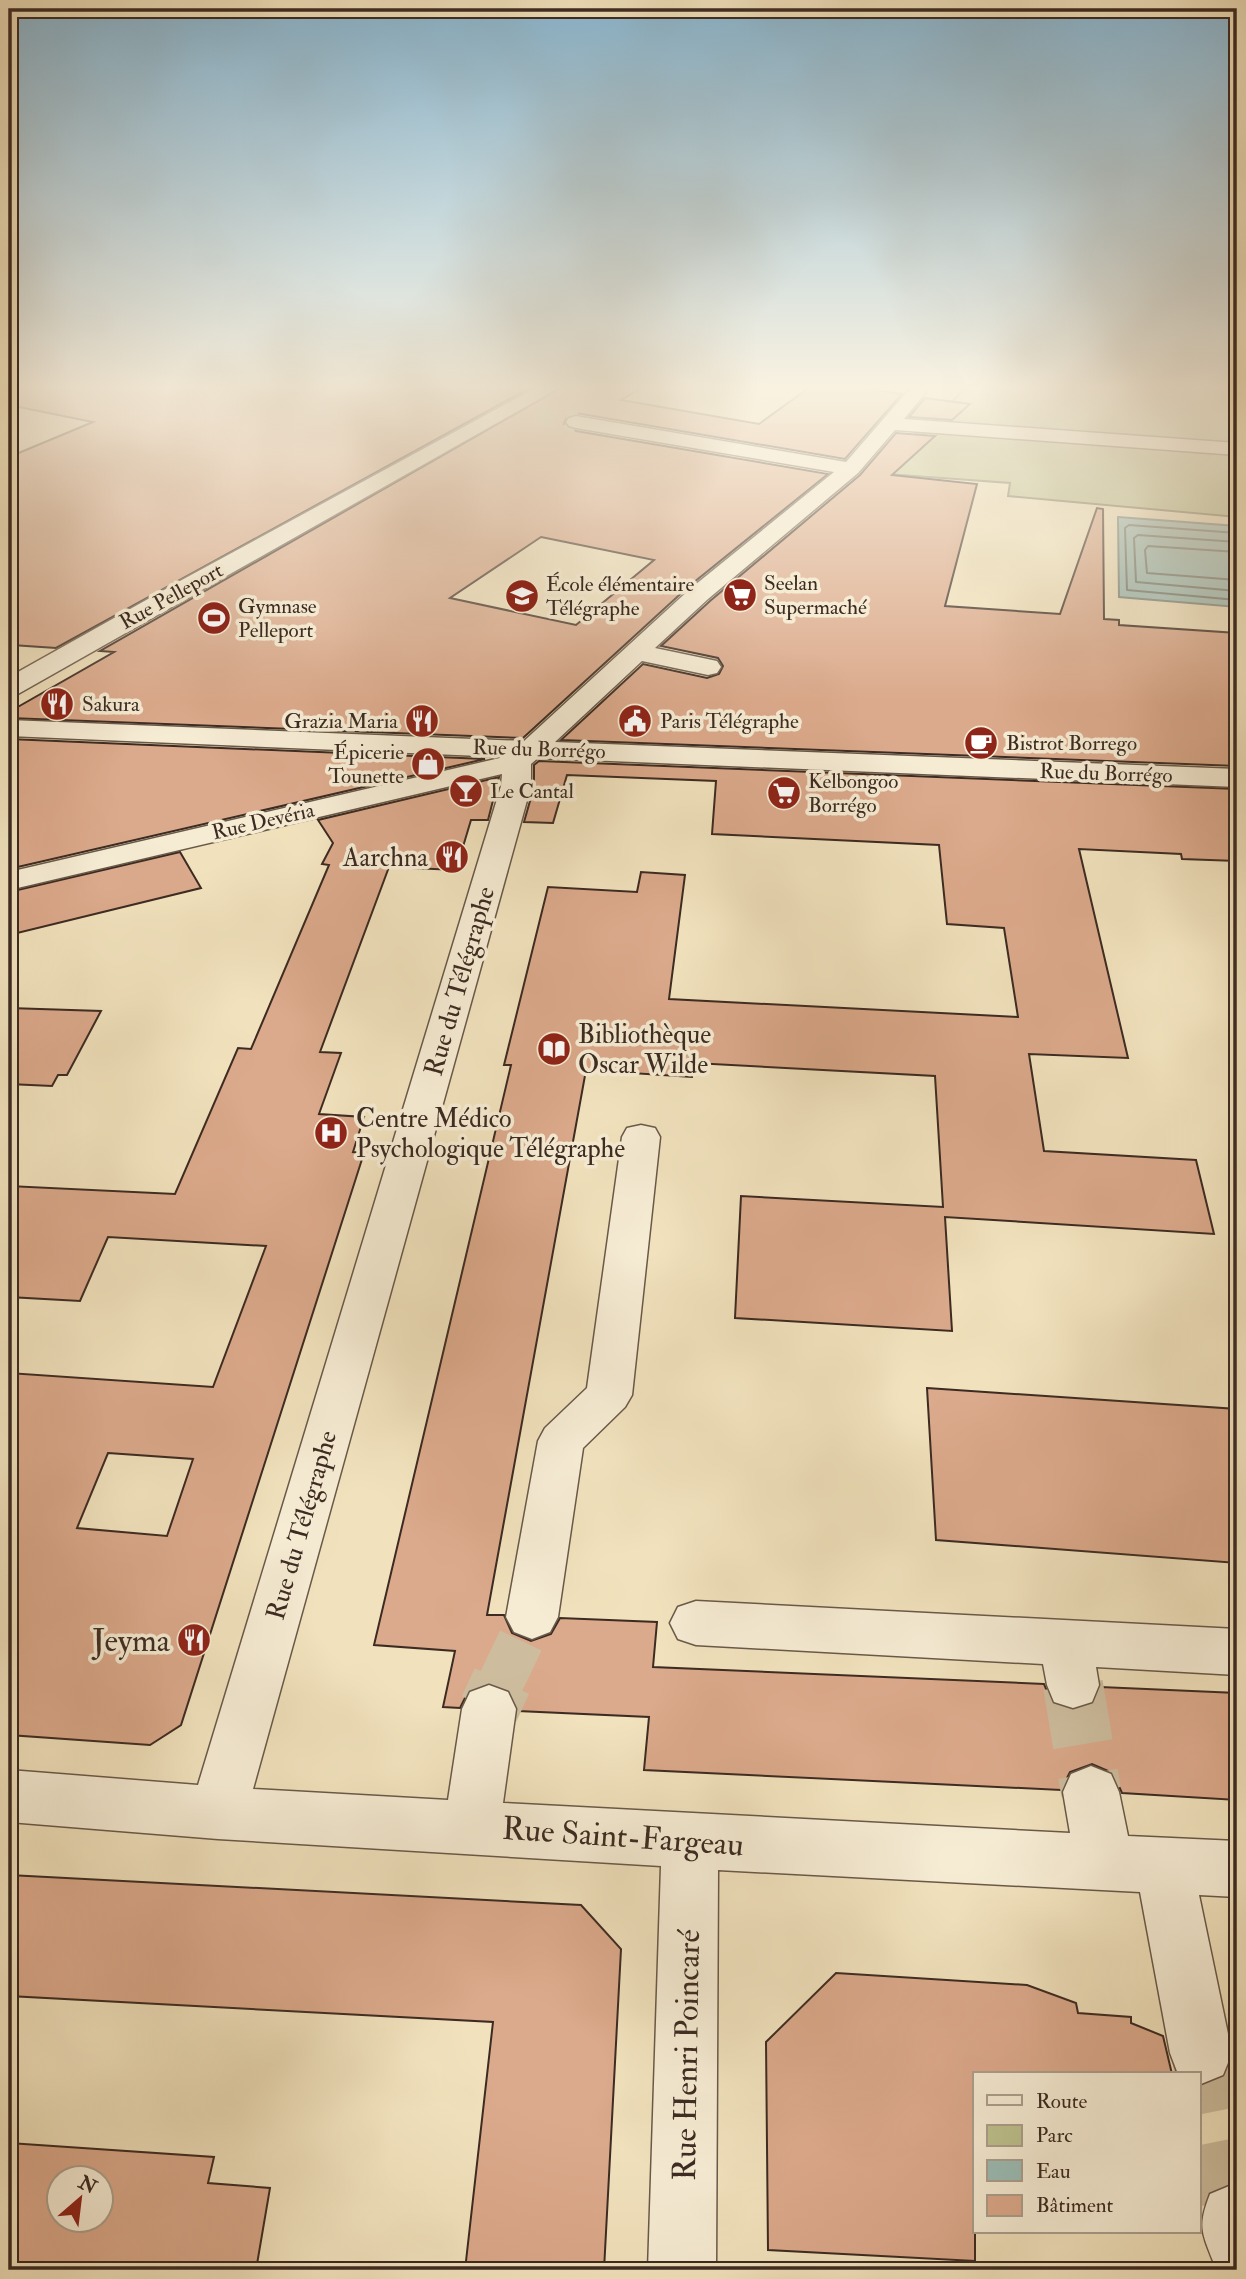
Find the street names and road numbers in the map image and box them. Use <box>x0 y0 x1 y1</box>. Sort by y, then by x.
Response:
street label: Rue Pelleport <box>115 557 228 636</box>
street label: Rue du Borrégo <box>472 734 606 765</box>
street label: Rue du Borrégo <box>1039 758 1173 789</box>
street label: Rue Devéria <box>209 797 317 846</box>
street label: Rue du Télégraphe <box>418 883 503 1080</box>
street label: Rue du Télégraphe <box>260 1427 345 1624</box>
street label: Rue Saint-Fargeau <box>501 1809 745 1865</box>
street label: Rue Henri Poincaré <box>665 1928 709 2181</box>

